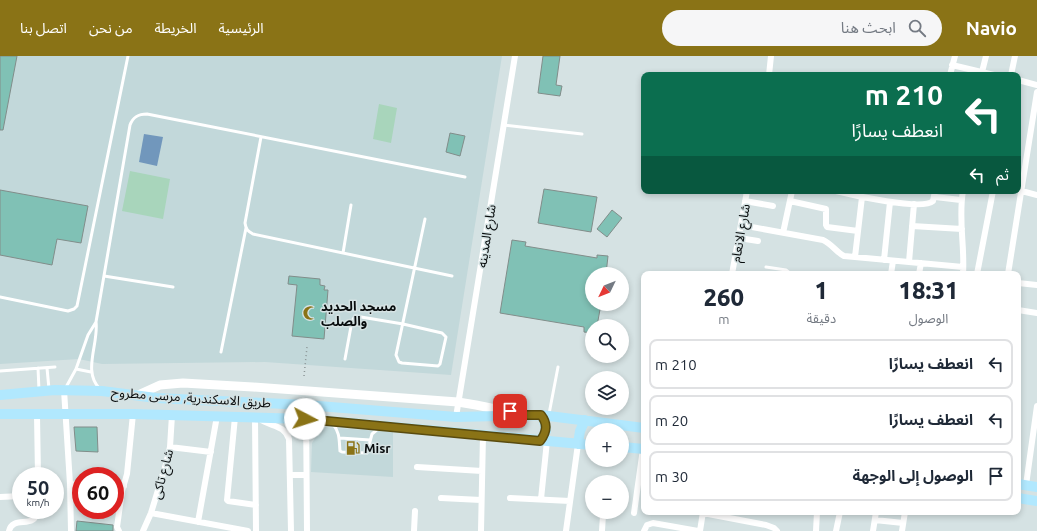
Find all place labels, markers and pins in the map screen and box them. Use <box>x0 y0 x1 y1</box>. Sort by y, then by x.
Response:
place label: مسجد الحديد والصلب <box>321 299 396 329</box>
mosque icon: مسجد الحديد والصلب <box>302 305 318 321</box>
pin <box>493 394 527 428</box>
fuel station icon: Misr <box>345 440 361 456</box>
place label: Misr <box>364 441 391 455</box>

